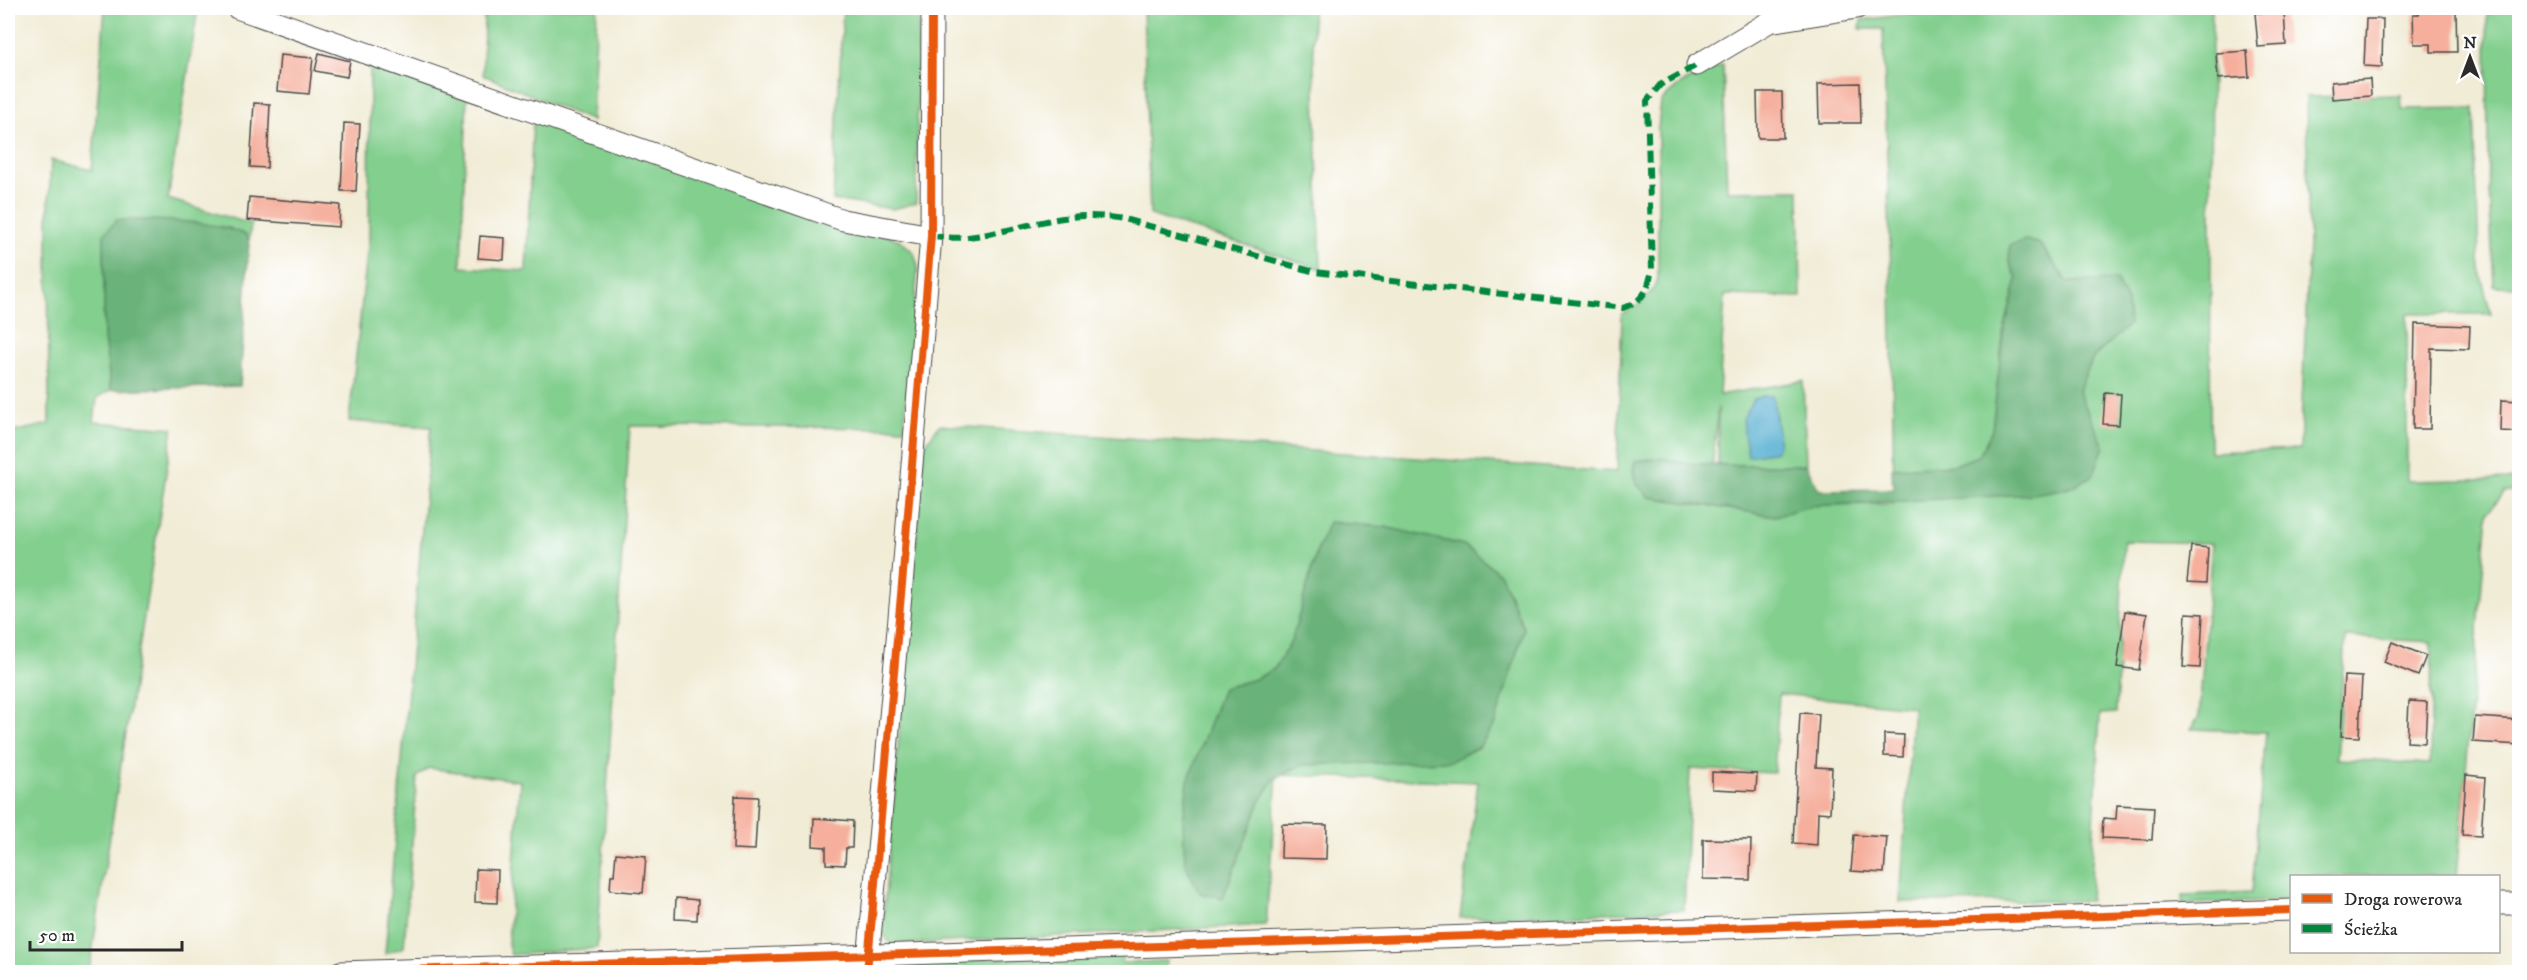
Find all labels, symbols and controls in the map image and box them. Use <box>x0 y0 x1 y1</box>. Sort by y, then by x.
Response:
north arrow <box>2440 27 2500 87</box>
text: N <box>2463 33 2477 53</box>
legend <box>2290 875 2500 953</box>
text: Droga rowerowa <box>2344 889 2462 911</box>
scale bar <box>30 914 182 952</box>
text: Ścieżka <box>2344 918 2398 941</box>
text: 50 m <box>39 925 75 947</box>

